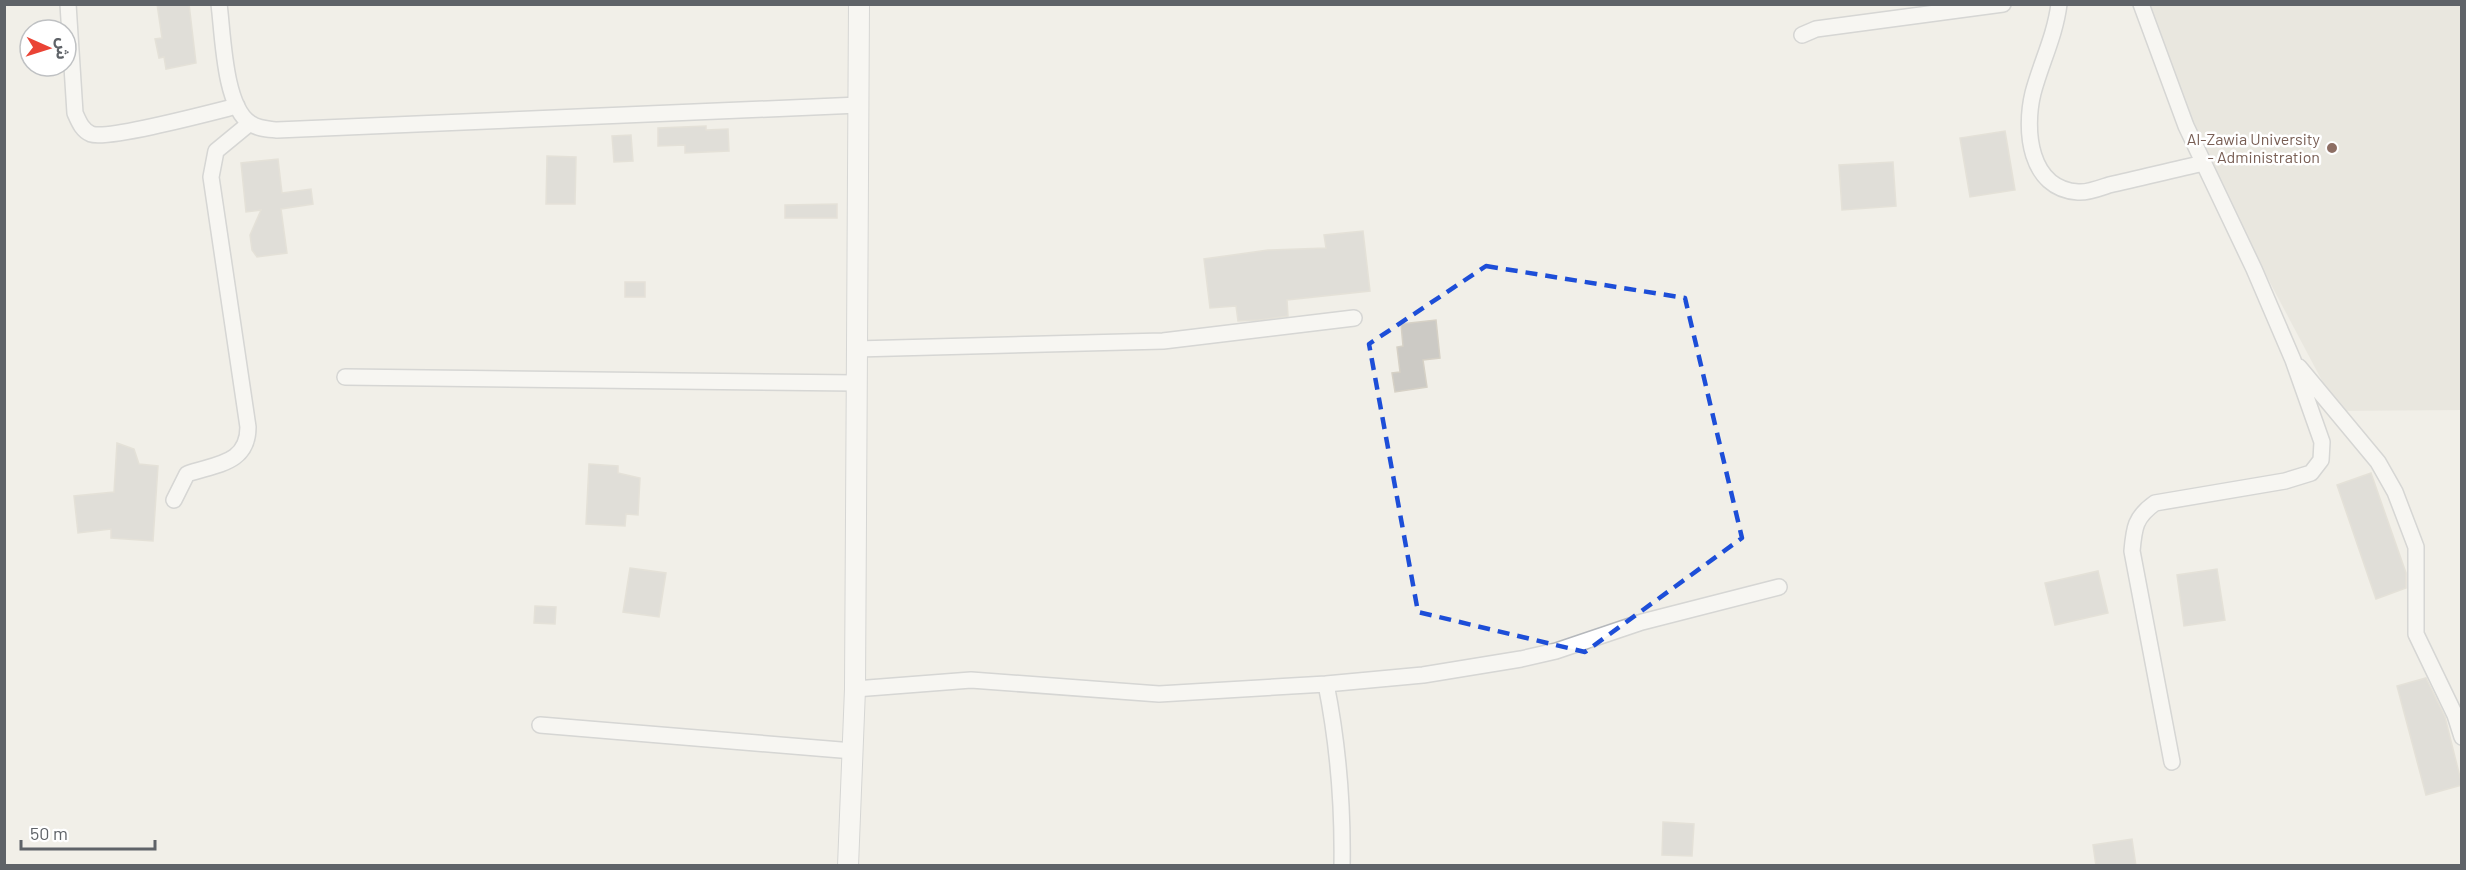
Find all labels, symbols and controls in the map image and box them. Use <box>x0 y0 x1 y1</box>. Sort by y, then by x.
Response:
north arrow <box>18 18 78 78</box>
text: ش <box>52 37 74 60</box>
place label: Al-Zawia University - Administration <box>2187 129 2321 166</box>
marker: Al-Zawia University - Administration <box>2325 141 2339 155</box>
scale bar <box>21 813 154 851</box>
text: 50 m <box>30 822 68 844</box>

